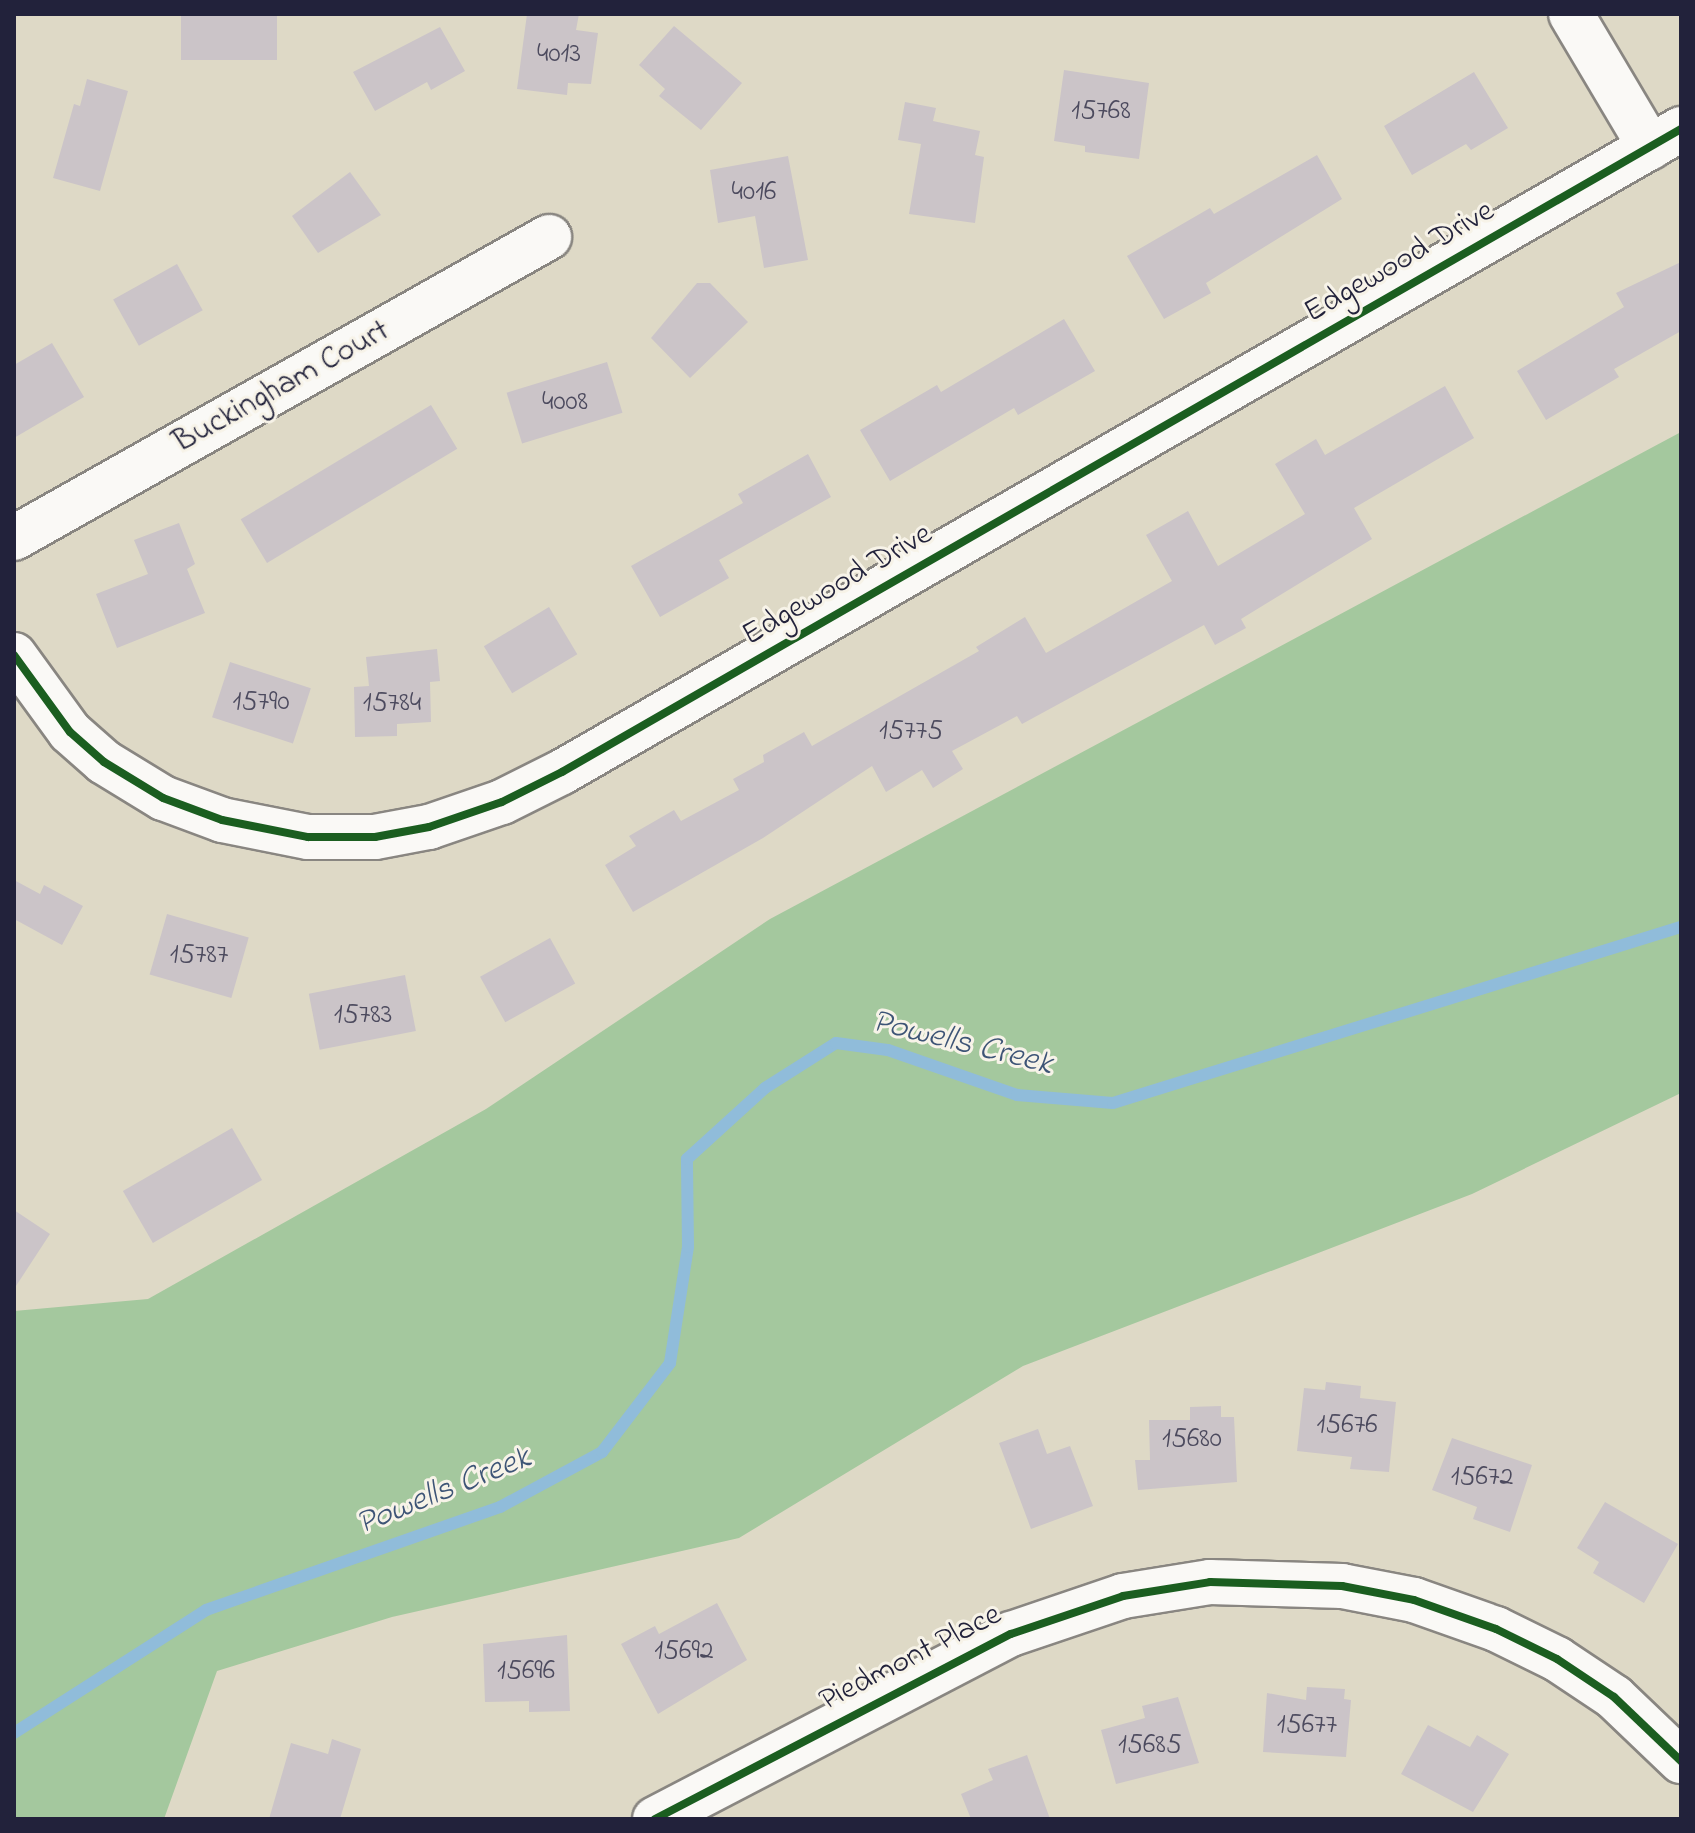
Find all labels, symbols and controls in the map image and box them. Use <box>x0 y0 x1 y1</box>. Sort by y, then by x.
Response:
house number: 4013 <box>537 38 581 72</box>
house number: 15768 <box>1071 95 1131 129</box>
house number: 4016 <box>732 176 776 210</box>
street label: Edgewood Drive <box>1298 193 1502 333</box>
street label: Buckingham Court <box>167 313 397 463</box>
house number: 4008 <box>542 386 588 420</box>
street label: Edgewood Drive <box>736 516 940 656</box>
house number: 15790 <box>233 686 289 720</box>
house number: 15784 <box>363 687 421 721</box>
house number: 15775 <box>879 715 943 749</box>
house number: 15787 <box>170 939 228 973</box>
house number: 15783 <box>334 999 392 1033</box>
water label: Powells Creek <box>867 1002 1057 1086</box>
house number: 15676 <box>1316 1409 1378 1443</box>
house number: 15680 <box>1162 1423 1222 1457</box>
water label: Powells Creek <box>351 1438 537 1546</box>
house number: 15672 <box>1451 1461 1513 1495</box>
street label: Piedmont Place <box>814 1597 1008 1721</box>
house number: 15692 <box>654 1635 714 1669</box>
house number: 15696 <box>497 1655 555 1689</box>
house number: 15677 <box>1277 1709 1337 1743</box>
house number: 15685 <box>1118 1729 1182 1763</box>

